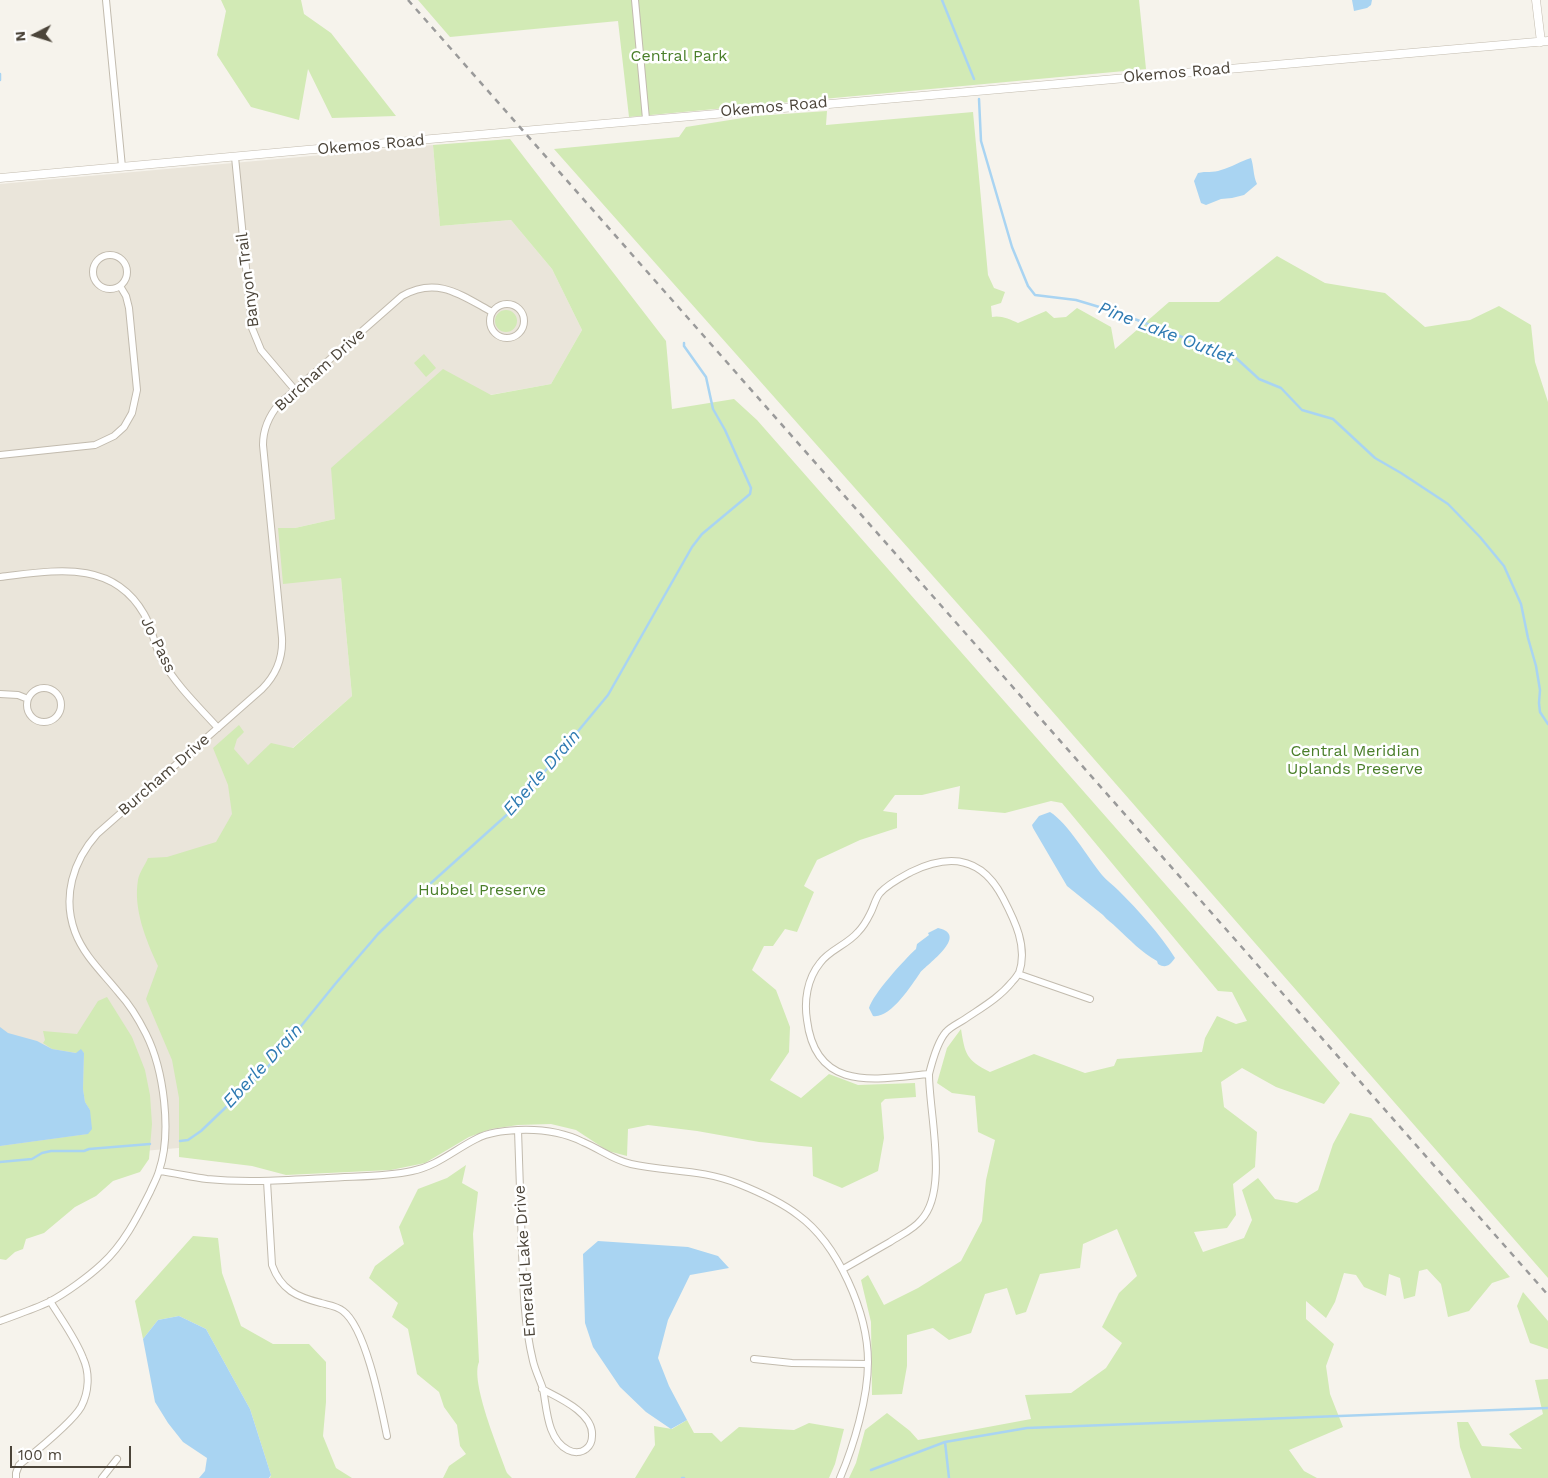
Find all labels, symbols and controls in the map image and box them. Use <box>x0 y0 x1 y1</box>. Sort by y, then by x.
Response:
north arrow <box>10 10 60 60</box>
text: N <box>12 30 28 42</box>
park label: Central Park <box>631 46 727 66</box>
street label: Okemos Road <box>1123 59 1231 87</box>
street label: Okemos Road <box>720 93 828 121</box>
street label: Okemos Road <box>317 131 425 159</box>
street label: Banyon Trail <box>233 231 263 329</box>
water label: Pine Lake Outlet <box>1095 297 1237 369</box>
street label: Burcham Drive <box>271 324 369 416</box>
street label: Jo Pass <box>136 614 180 676</box>
water label: Eberle Drain <box>499 726 585 820</box>
street label: Burcham Drive <box>114 730 214 820</box>
park label: Central Meridian Uplands Preserve <box>1287 741 1423 779</box>
park label: Hubbel Preserve <box>418 880 546 900</box>
water label: Eberle Drain <box>219 1019 307 1113</box>
street label: Emerald Lake Drive <box>510 1184 540 1338</box>
scale bar <box>12 1436 134 1468</box>
text: 100 m <box>18 1446 62 1464</box>

